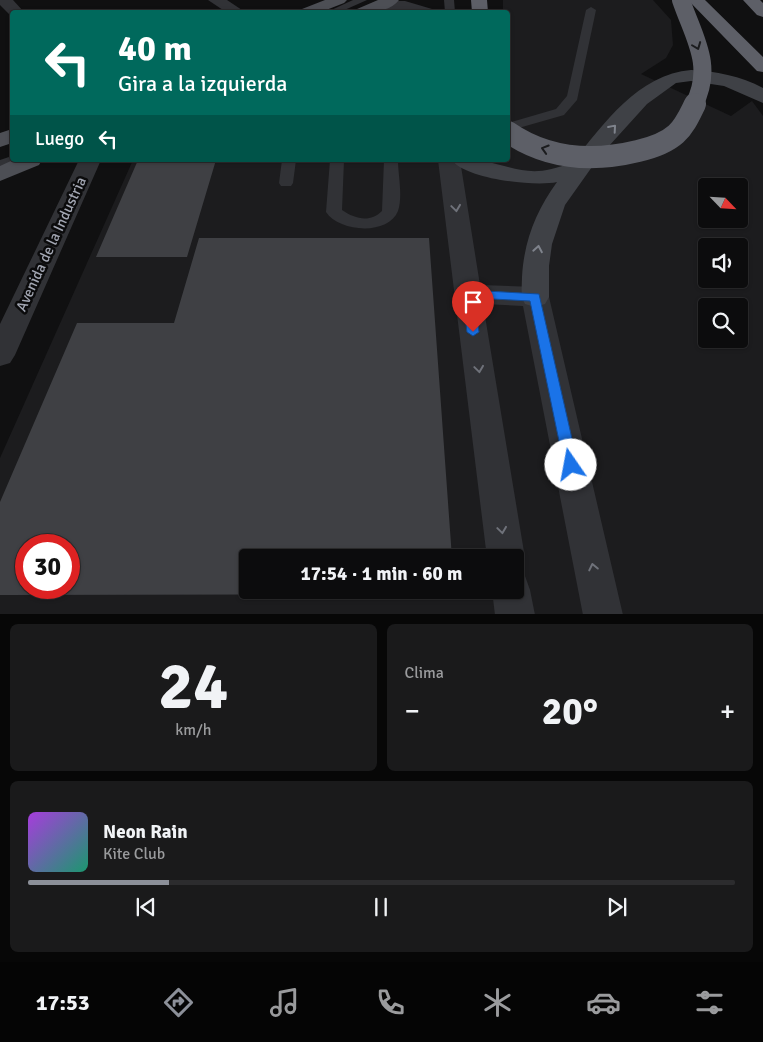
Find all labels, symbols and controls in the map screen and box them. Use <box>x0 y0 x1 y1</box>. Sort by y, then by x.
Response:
text: 40 m <box>118 27 192 70</box>
icon: left <box>35 30 100 95</box>
one-way arrow <box>691 41 701 50</box>
text: Gira a la izquierda <box>118 70 287 97</box>
icon: left <box>94 125 122 153</box>
one-way arrow <box>607 125 616 134</box>
text: Luego <box>35 127 84 151</box>
one-way arrow <box>542 144 550 154</box>
street label: Avenida de la Industria <box>12 174 90 314</box>
north arrow <box>698 178 748 228</box>
map controls <box>698 178 748 348</box>
one-way arrow <box>450 205 461 213</box>
button: sound <box>698 238 748 288</box>
one-way arrow <box>533 244 543 253</box>
pin <box>452 281 494 332</box>
icon: arrive <box>459 288 487 316</box>
button: search <box>698 298 748 348</box>
one-way arrow <box>473 365 483 374</box>
position arrow <box>544 438 596 490</box>
one-way arrow <box>496 526 507 534</box>
speed limit sign: 30 <box>15 534 80 599</box>
text: 17:54 · 1 min · 60 m <box>301 562 462 586</box>
one-way arrow <box>588 562 599 571</box>
text: 24 <box>158 647 228 727</box>
text: Clima <box>405 663 444 683</box>
text: 20° <box>542 688 598 735</box>
text: − <box>405 694 420 728</box>
text: + <box>720 694 735 728</box>
text: km/h <box>175 720 211 740</box>
text: Neon Rain <box>103 820 188 844</box>
text: Kite Club <box>103 844 165 864</box>
icon: previous <box>132 893 160 921</box>
icon: pause <box>367 893 395 921</box>
icon: next <box>603 893 631 921</box>
icon: directions <box>161 985 196 1020</box>
icon: music <box>267 985 302 1020</box>
icon: phone <box>373 985 408 1020</box>
icon: climate <box>480 985 515 1020</box>
icon: car <box>586 985 621 1020</box>
icon: filters <box>692 985 727 1020</box>
text: 17:53 <box>36 989 90 1016</box>

